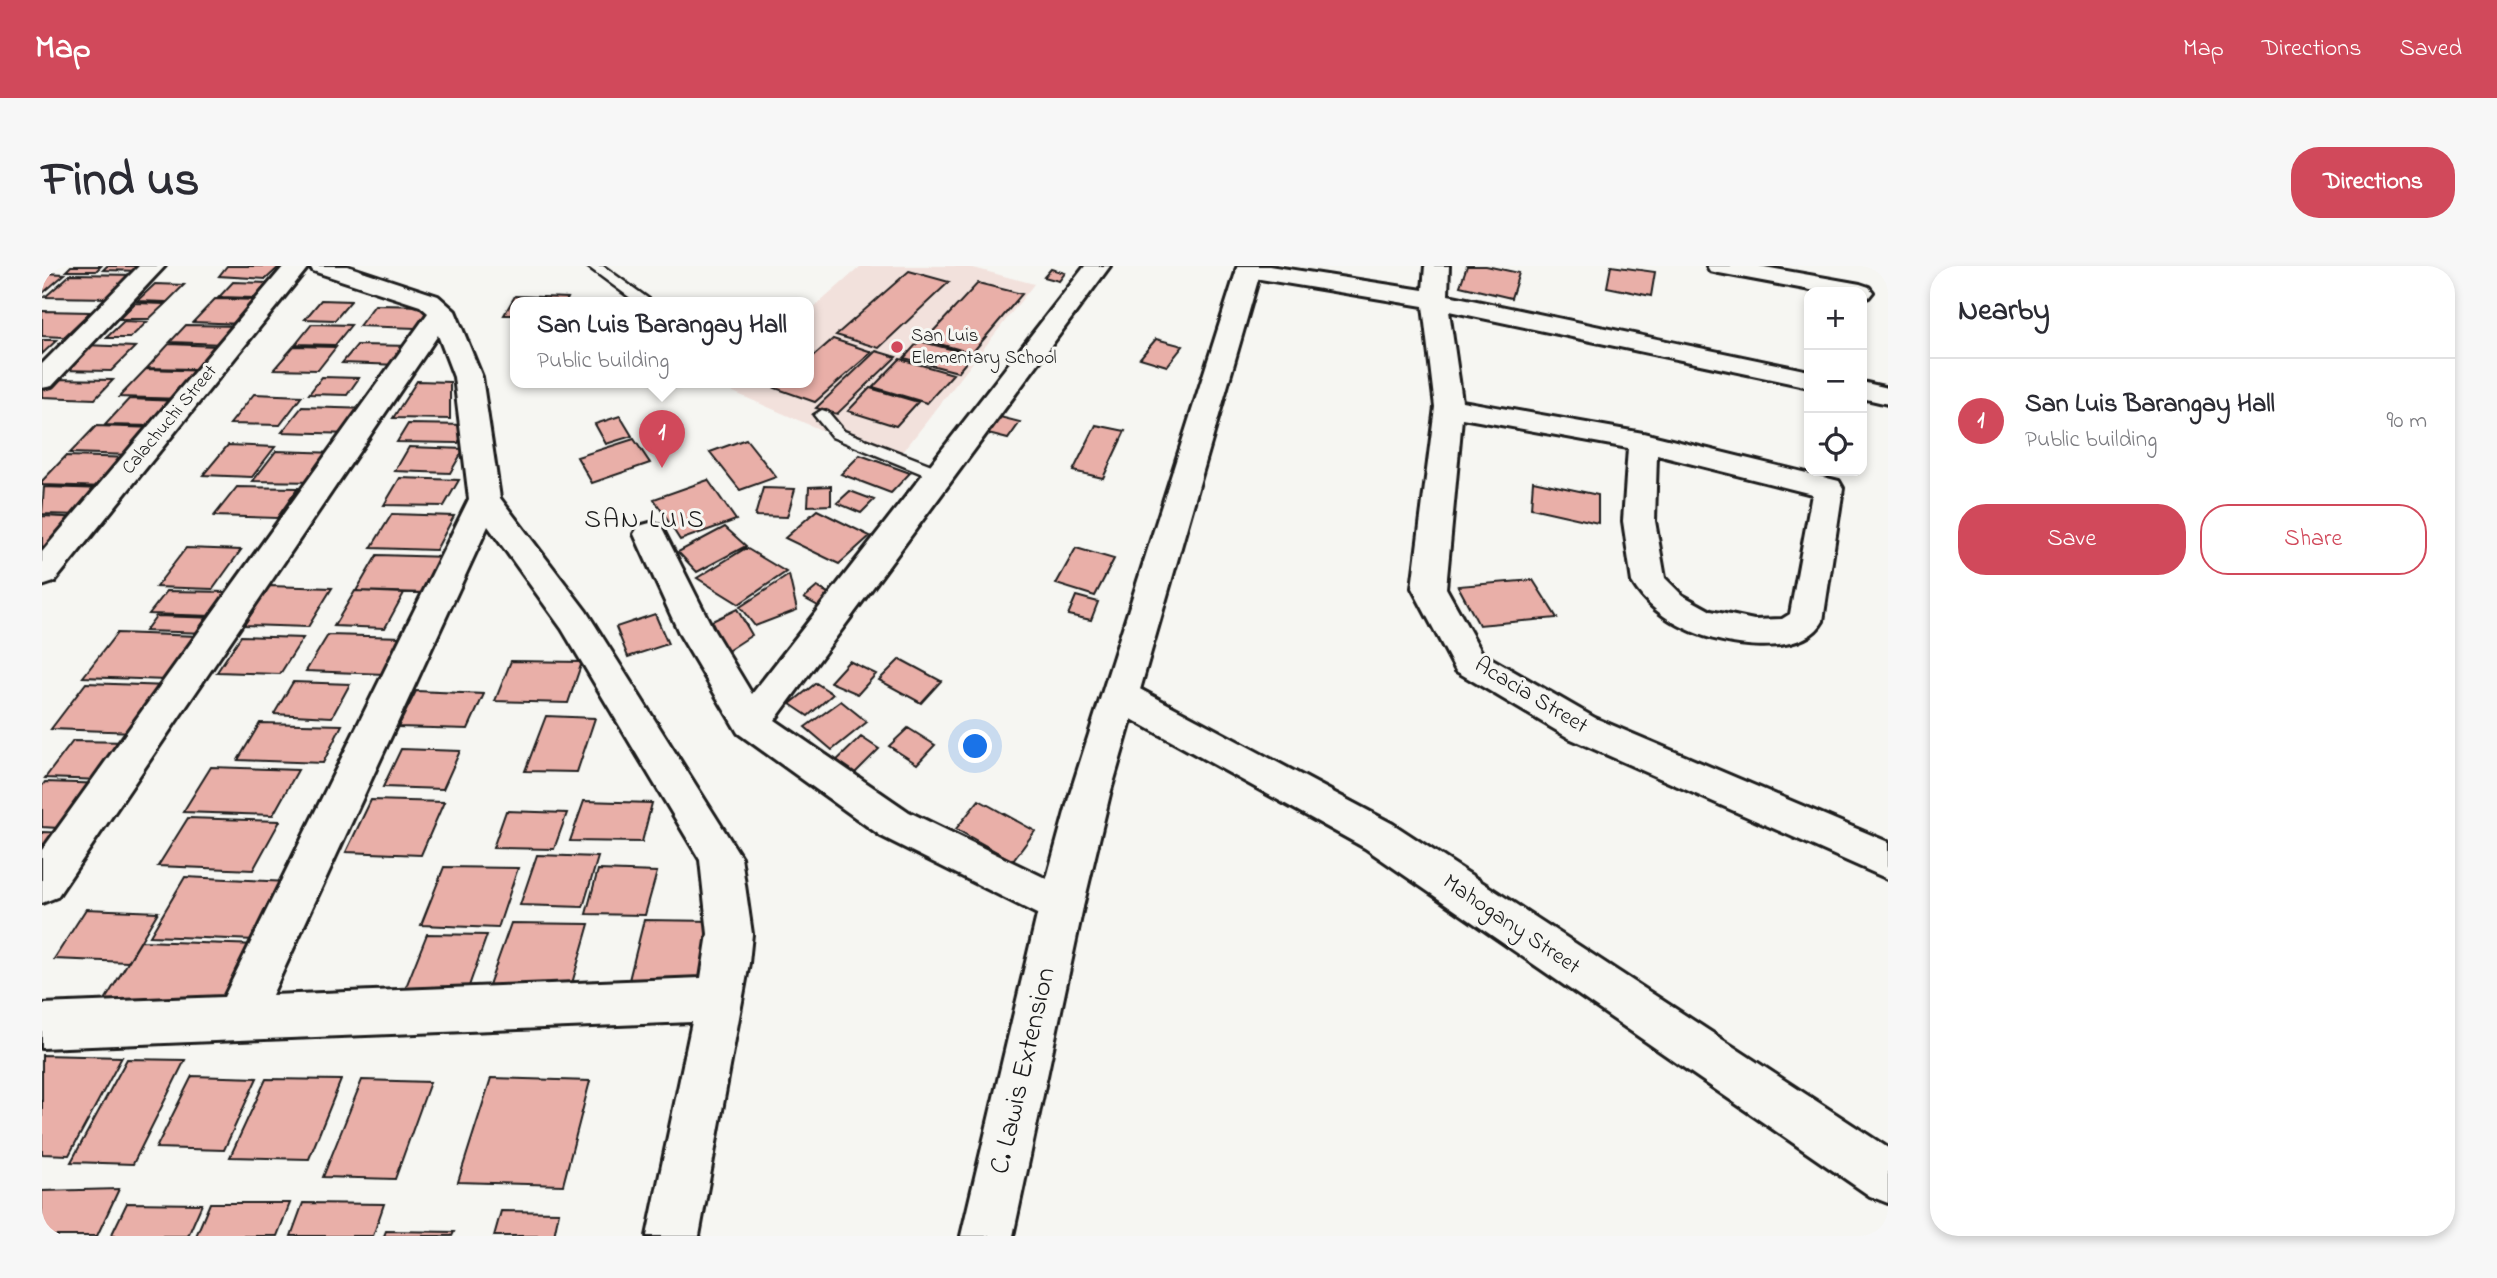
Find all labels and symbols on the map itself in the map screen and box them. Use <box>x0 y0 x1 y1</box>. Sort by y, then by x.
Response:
place label: San Luis Elementary School <box>911 323 1057 373</box>
marker: San Luis Elementary School <box>889 339 905 355</box>
street label: Calachuchi Street <box>116 359 224 481</box>
pin: 1 <box>639 410 685 468</box>
district label: SAN LUIS <box>584 502 706 540</box>
street label: Acacia Street <box>1468 649 1594 743</box>
your location <box>958 729 992 763</box>
street label: Mahogany Street <box>1434 867 1587 985</box>
street label: C. Lawis Extension <box>980 964 1068 1178</box>

